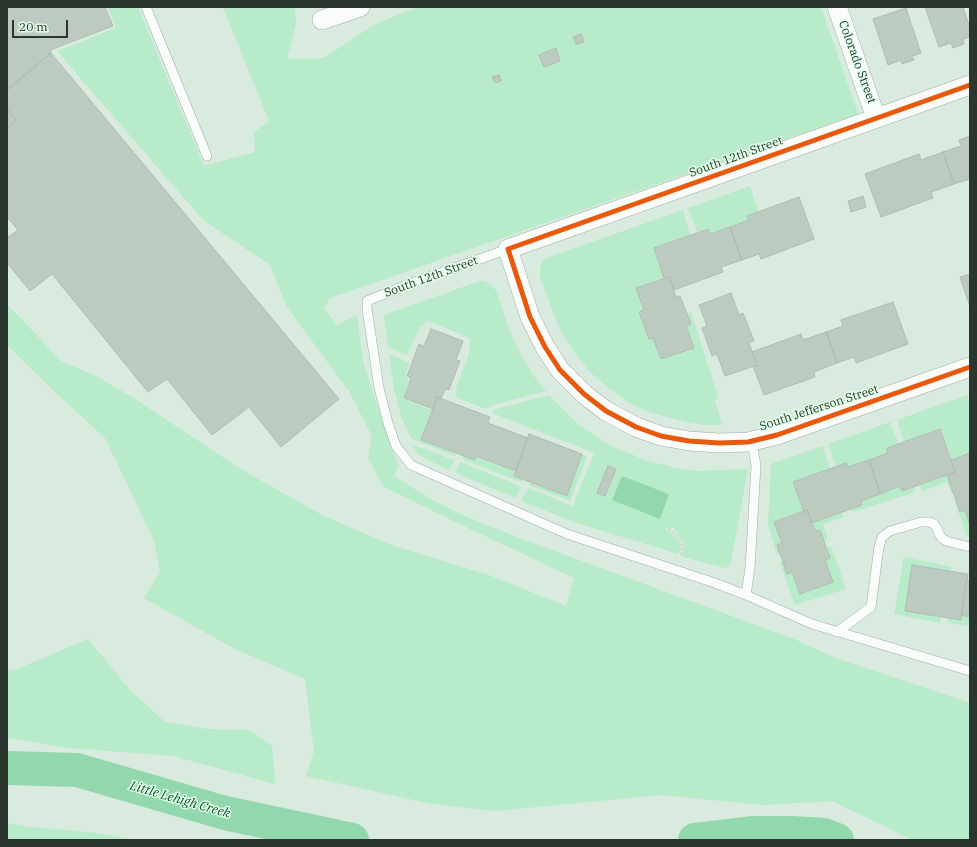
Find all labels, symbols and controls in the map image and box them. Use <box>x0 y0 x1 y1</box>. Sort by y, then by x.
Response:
scale bar <box>14 12 70 38</box>
text: 20 m <box>19 19 48 34</box>
street label: Colorado Street <box>835 19 879 105</box>
street label: South 12th Street <box>687 133 785 181</box>
street label: South 12th Street <box>382 253 480 301</box>
street label: South Jefferson Street <box>758 382 880 434</box>
water label: Little Lehigh Creek <box>128 778 232 822</box>

